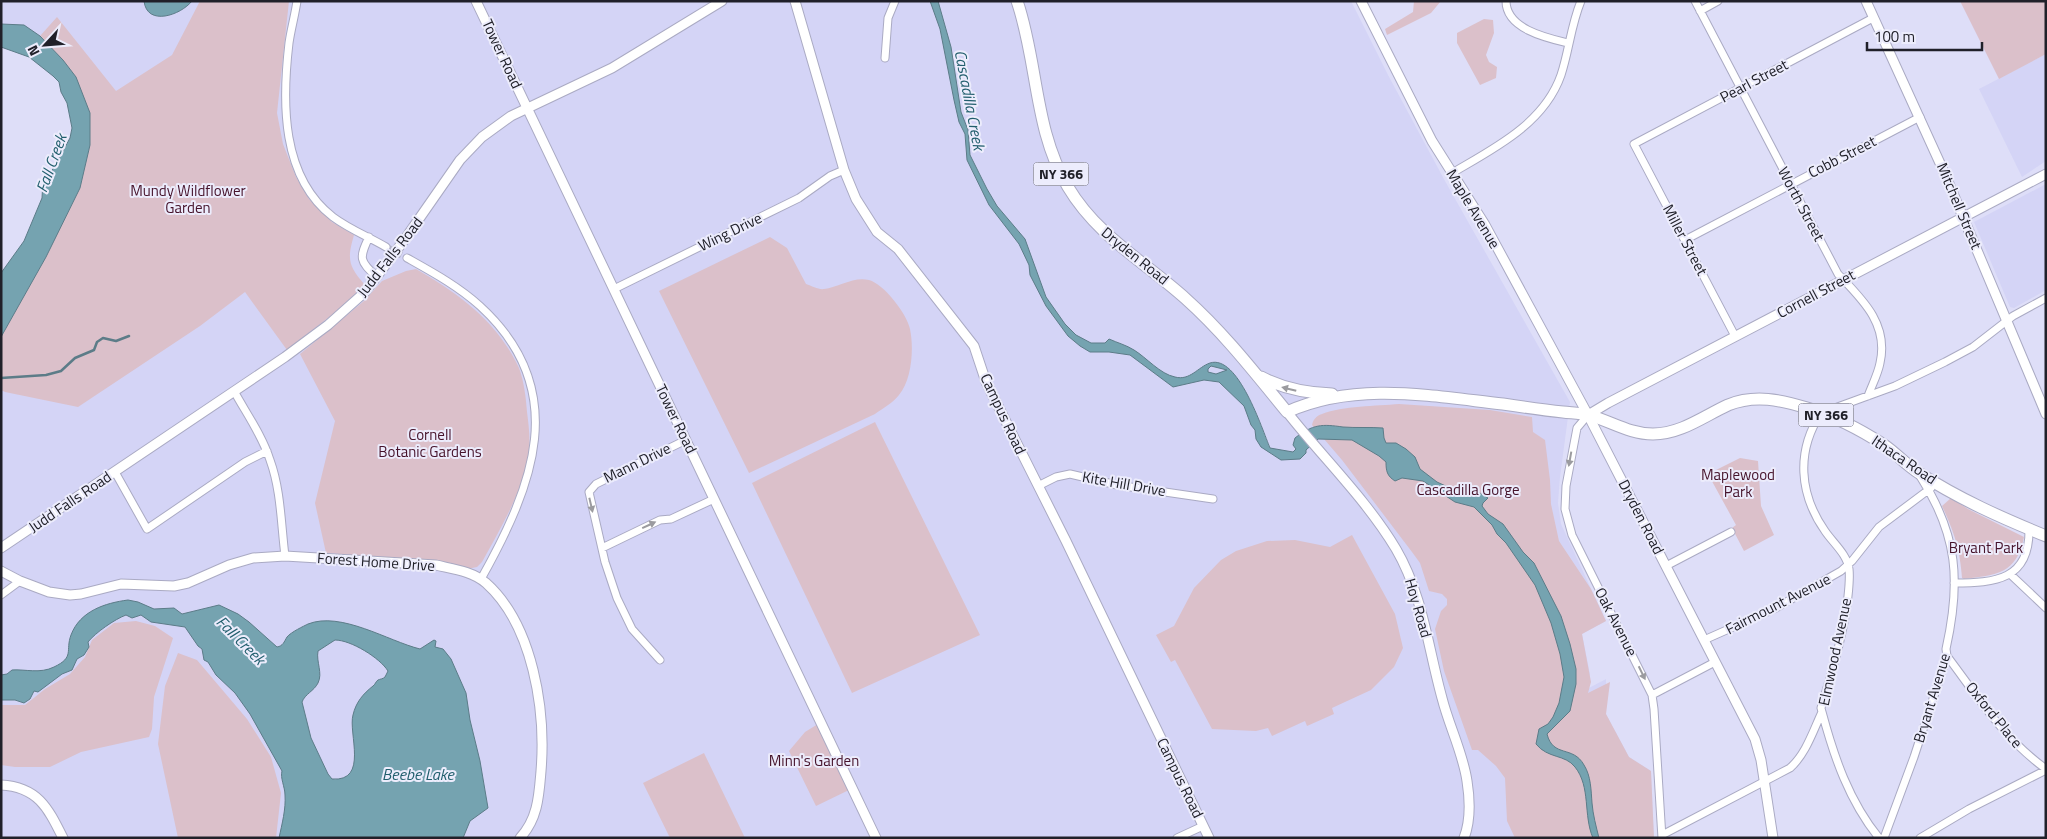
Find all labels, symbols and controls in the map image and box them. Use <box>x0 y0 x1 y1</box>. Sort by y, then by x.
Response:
street label: Tower Road <box>476 15 529 92</box>
north arrow <box>20 20 70 70</box>
scale bar <box>1867 20 1982 52</box>
text: 100 m <box>1874 25 1915 48</box>
text: N <box>21 42 44 60</box>
water label: Cascadilla Creek <box>949 48 992 154</box>
street label: Pearl Street <box>1715 53 1793 108</box>
water label: Fall Creek <box>29 129 73 196</box>
street label: Cobb Street <box>1804 129 1880 184</box>
street label: Mitchell Street <box>1931 159 1988 253</box>
road number: NY 366 <box>1034 162 1088 185</box>
street label: Worth Street <box>1772 162 1831 246</box>
street label: Maple Avenue <box>1441 165 1506 253</box>
park label: Mundy Wildflower Garden <box>130 179 246 219</box>
street label: Miller Street <box>1657 200 1714 280</box>
street label: Wing Drive <box>694 206 766 257</box>
street label: Judd Falls Road <box>351 212 428 302</box>
street label: Dryden Road <box>1096 221 1174 290</box>
street label: Cornell Street <box>1773 263 1860 324</box>
street label: Campus Road <box>975 370 1032 458</box>
street label: Tower Road <box>650 380 703 457</box>
one-way arrow <box>1281 385 1296 393</box>
road number: NY 366 <box>1798 404 1854 426</box>
park label: Cornell Botanic Gardens <box>378 423 482 463</box>
street label: Ithaca Road <box>1867 429 1942 490</box>
street label: Mann Drive <box>599 436 674 489</box>
one-way arrow <box>1566 451 1574 467</box>
park label: Maplewood Park <box>1701 463 1775 503</box>
street label: Judd Falls Road <box>23 465 116 538</box>
street label: Kite Hill Drive <box>1081 465 1168 502</box>
street label: Dryden Road <box>1613 475 1670 558</box>
park label: Cascadilla Gorge <box>1416 478 1520 501</box>
one-way arrow <box>587 497 595 512</box>
one-way arrow <box>642 520 656 528</box>
park label: Bryant Park <box>1949 536 2023 559</box>
street label: Forest Home Drive <box>316 546 436 577</box>
street label: Fairmount Avenue <box>1721 567 1834 640</box>
street label: Hoy Road <box>1399 575 1438 640</box>
street label: Oak Avenue <box>1589 583 1644 660</box>
street label: Elmwood Avenue <box>1812 596 1857 708</box>
water label: Fall Creek <box>211 610 272 671</box>
street label: Bryant Avenue <box>1907 650 1956 745</box>
one-way arrow <box>1638 666 1646 680</box>
street label: Oxford Place <box>1960 677 2028 753</box>
street label: Campus Road <box>1151 734 1210 822</box>
park label: Minn's Garden <box>769 749 859 772</box>
water label: Beebe Lake <box>382 762 456 786</box>

